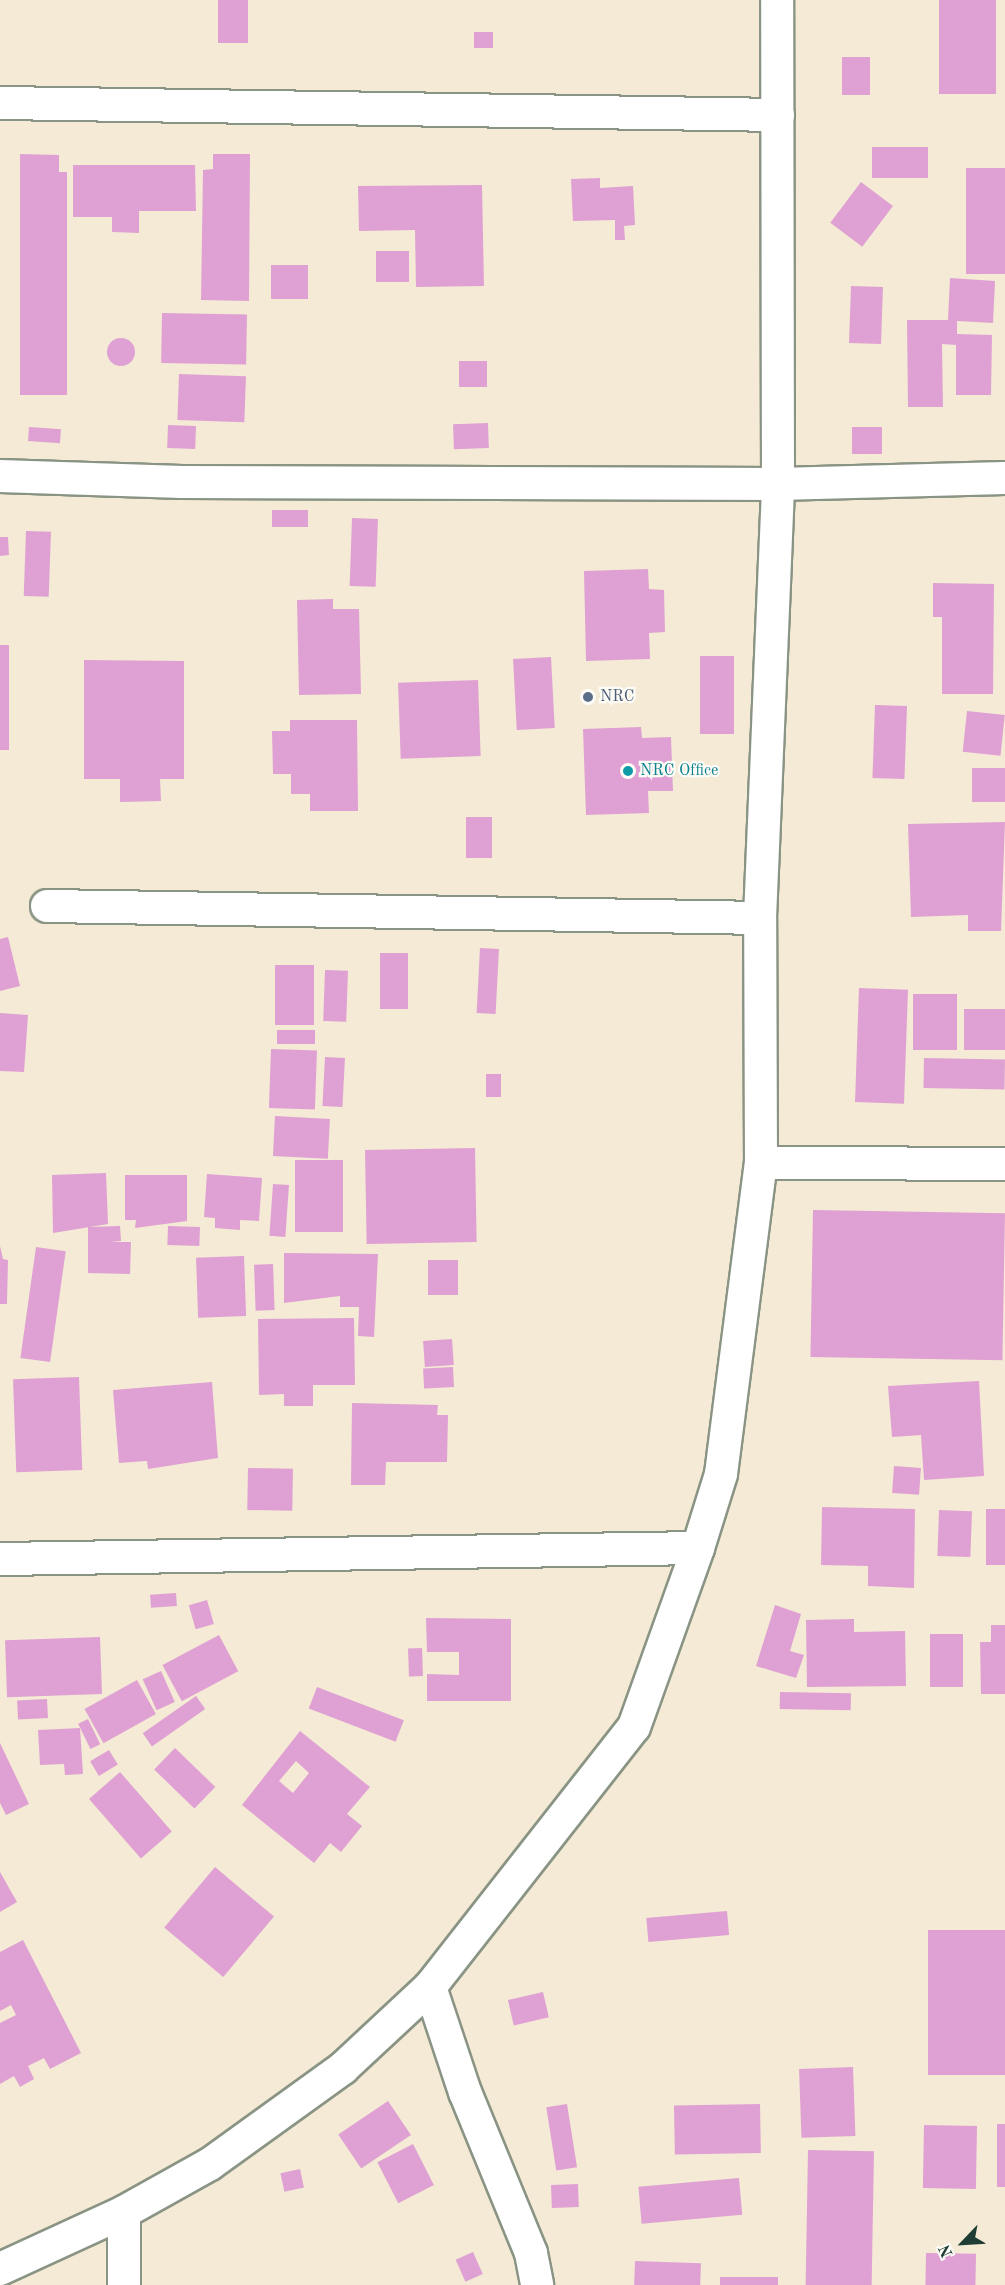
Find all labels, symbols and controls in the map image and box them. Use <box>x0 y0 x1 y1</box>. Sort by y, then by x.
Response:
place label: NRC <box>600 687 634 707</box>
marker: NRC <box>581 690 595 704</box>
place label: NRC Office <box>640 761 718 781</box>
marker: NRC Office <box>621 764 635 778</box>
north arrow <box>933 2213 993 2273</box>
text: N <box>937 2242 957 2260</box>

